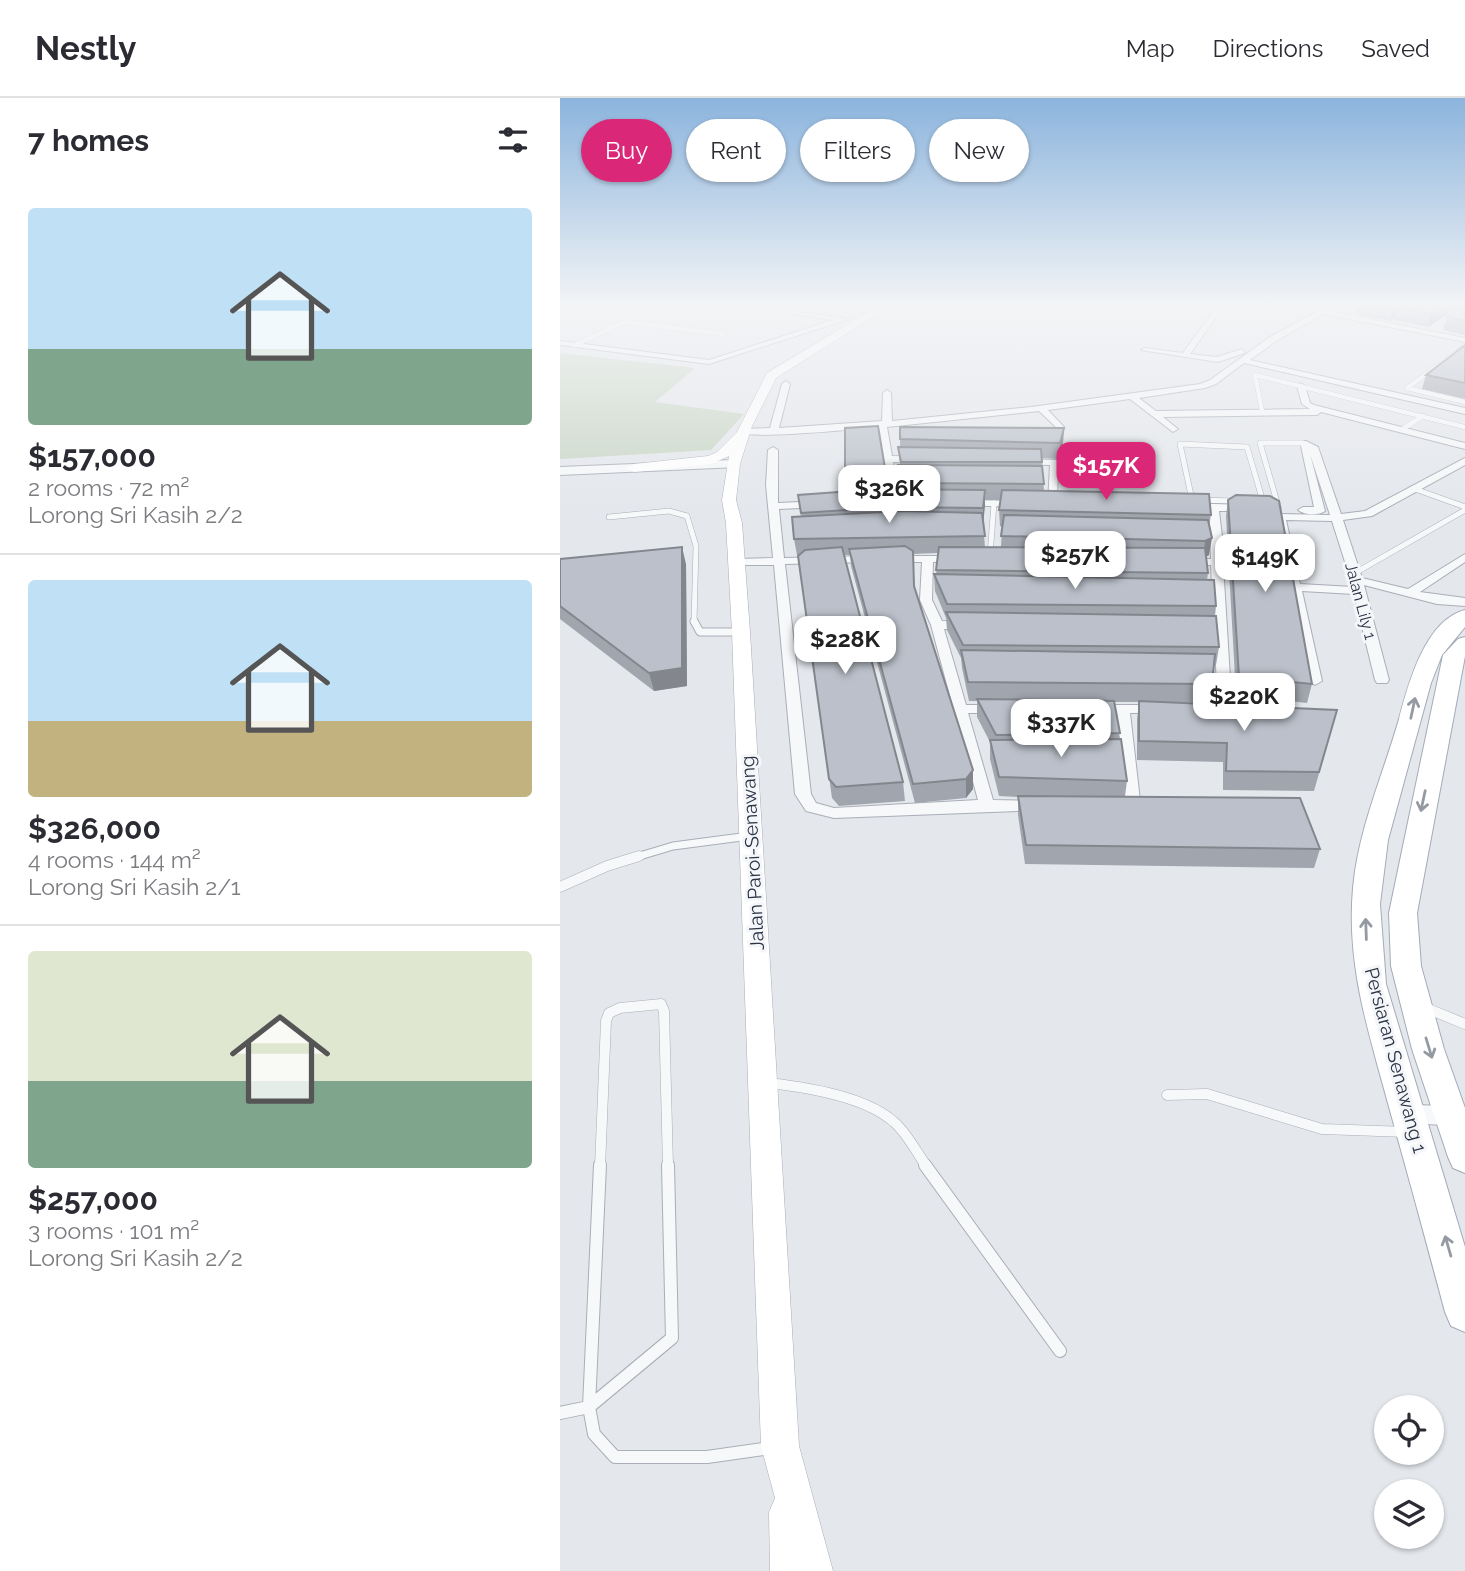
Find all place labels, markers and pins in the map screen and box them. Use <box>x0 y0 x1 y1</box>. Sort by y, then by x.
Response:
pin: $157K <box>1057 442 1155 502</box>
pin: $326K <box>840 466 938 525</box>
pin: $257K <box>1026 532 1124 591</box>
pin: $149K <box>1216 534 1314 594</box>
pin: $228K <box>796 616 894 676</box>
pin: $220K <box>1195 674 1293 733</box>
pin: $337K <box>1012 700 1110 759</box>

